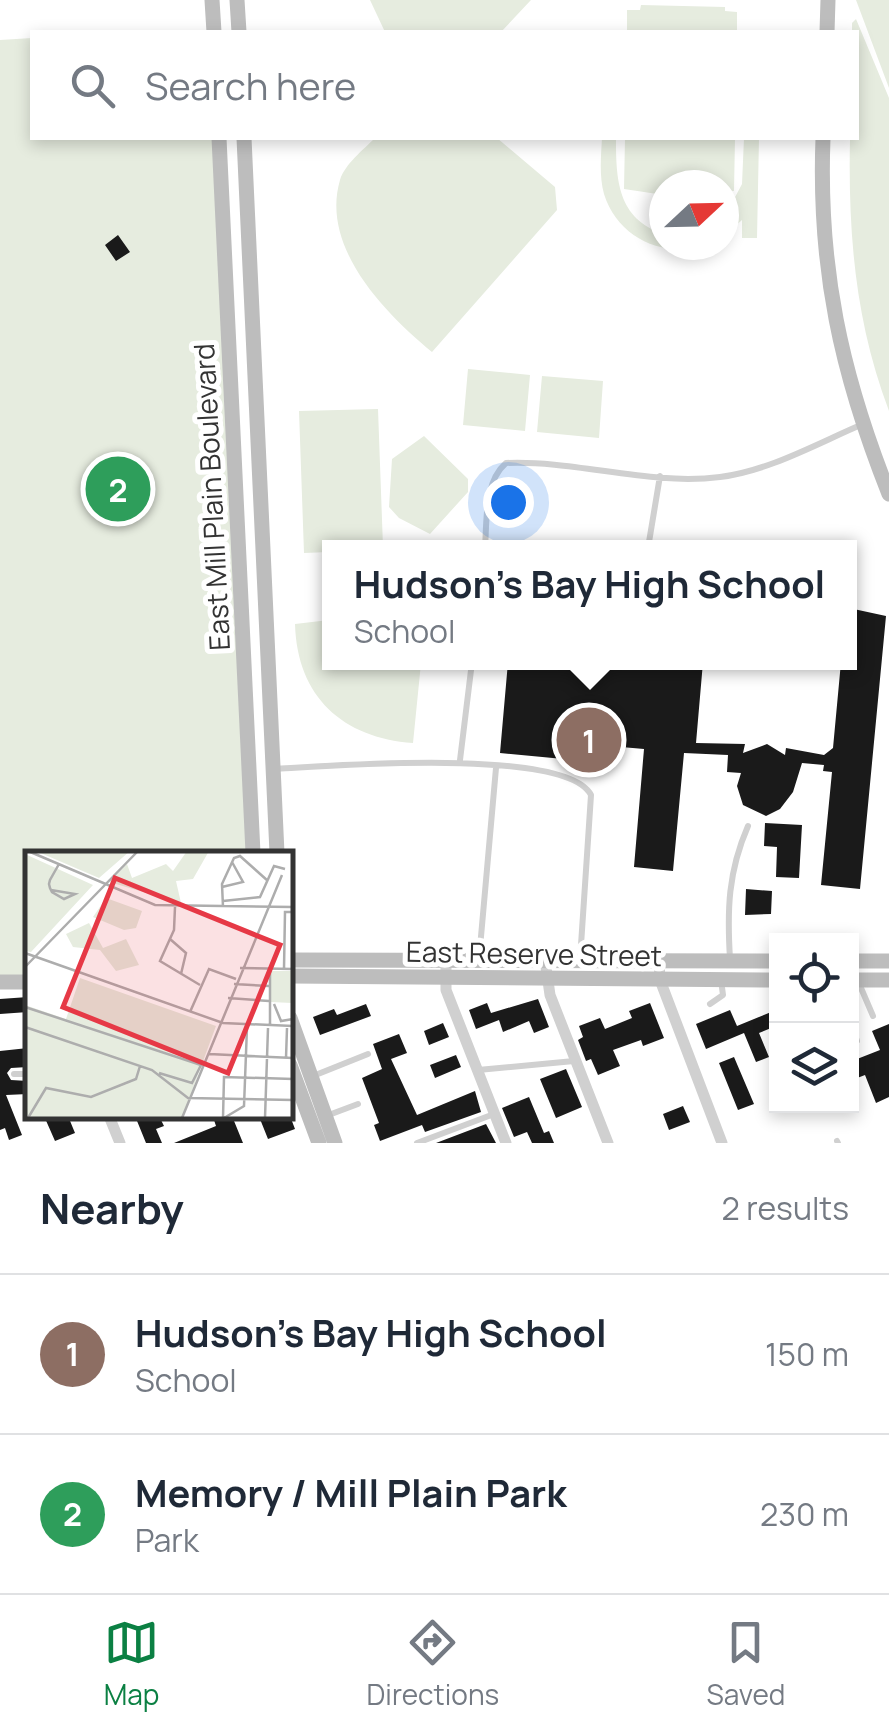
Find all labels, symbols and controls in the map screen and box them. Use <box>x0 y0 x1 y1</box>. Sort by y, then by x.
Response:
search box <box>30 30 859 140</box>
icon: search <box>65 58 120 113</box>
text: Search here <box>145 59 356 111</box>
north arrow <box>649 170 739 260</box>
street label: East Mill Plain Boulevard <box>184 342 238 652</box>
pin: 2 <box>86 452 150 526</box>
your location <box>483 477 534 528</box>
popup <box>322 540 857 670</box>
text: Hudson's Bay High School <box>354 557 825 609</box>
text: School <box>354 609 456 653</box>
pin: 1 <box>556 702 622 778</box>
inset map <box>25 851 292 1118</box>
street label: East Reserve Street <box>406 932 662 974</box>
map controls <box>769 933 859 1113</box>
button: locate <box>769 933 859 1023</box>
button: layers <box>769 1023 859 1113</box>
text: Nearby <box>40 1179 184 1237</box>
text: 2 results <box>722 1186 849 1230</box>
text: Hudson's Bay High School <box>135 1306 607 1358</box>
text: 1 <box>65 1332 80 1376</box>
text: 150 m <box>765 1332 849 1376</box>
text: School <box>135 1358 237 1402</box>
text: Memory / Mill Plain Park <box>135 1466 567 1518</box>
text: 2 <box>63 1492 82 1536</box>
text: 230 m <box>760 1492 849 1536</box>
text: Park <box>135 1518 199 1562</box>
tab: Map <box>104 1615 159 1713</box>
tab: Directions <box>367 1615 499 1713</box>
tab: Saved <box>706 1615 785 1713</box>

